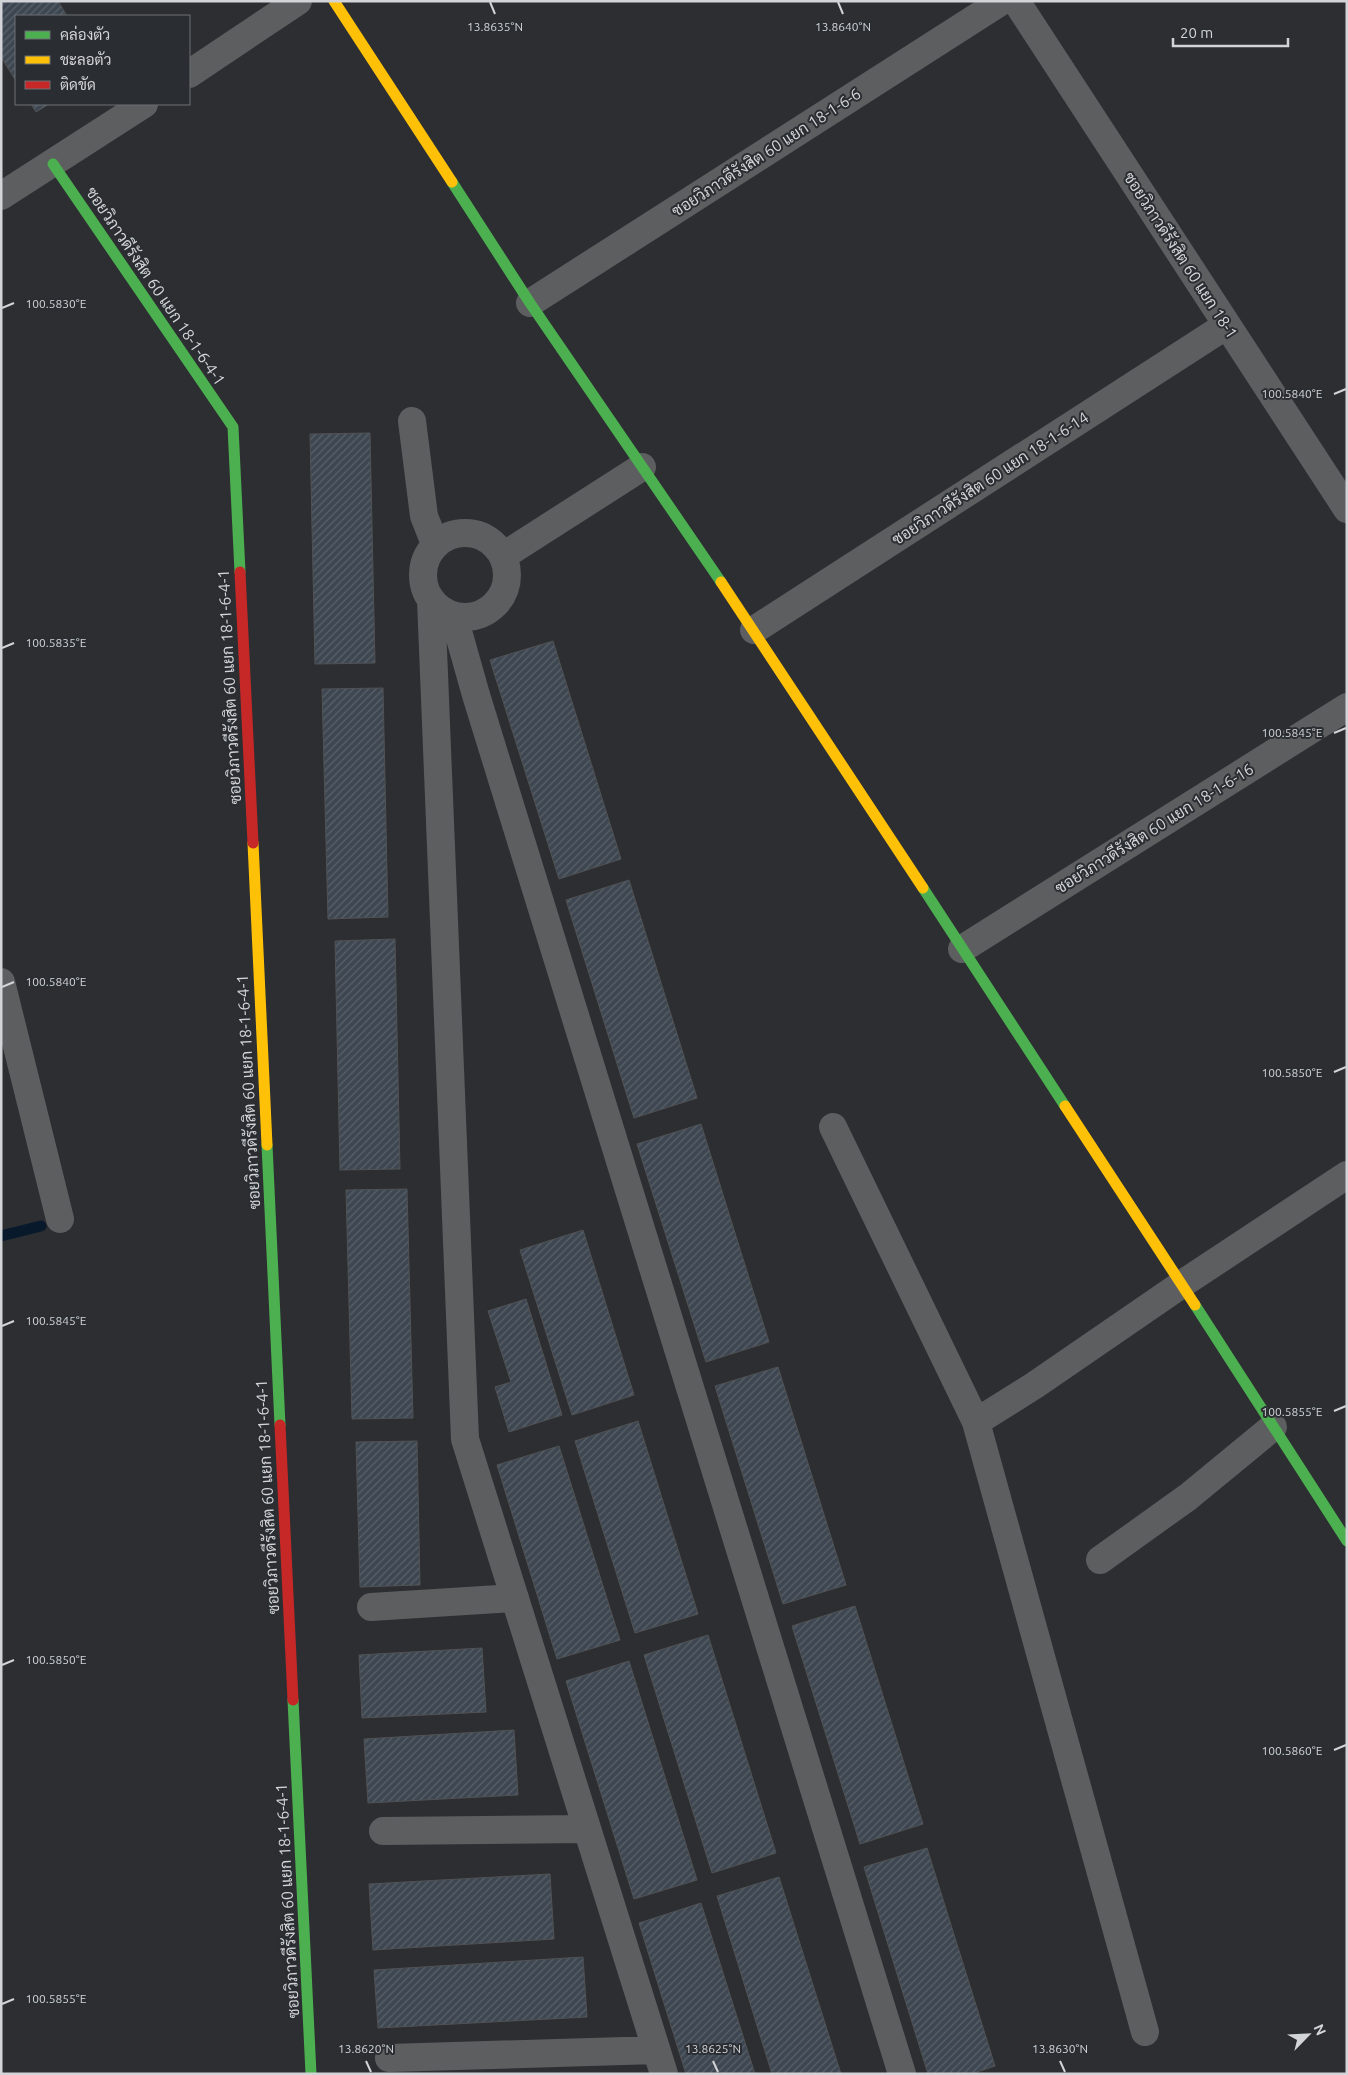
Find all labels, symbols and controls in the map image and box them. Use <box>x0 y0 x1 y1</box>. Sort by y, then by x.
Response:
legend <box>15 15 190 105</box>
scale bar <box>1173 15 1288 47</box>
text: 13.8635°N <box>467 20 523 33</box>
text: 13.8640°N <box>815 20 871 33</box>
text: 20 m <box>1180 24 1213 41</box>
text: คล่องตัว <box>60 25 110 43</box>
text: ชะลอตัว <box>60 51 111 68</box>
text: ติดขัด <box>60 76 96 93</box>
street label: ซอยวิภาวดีรังสิต 60 แยก 18-1-6-6 <box>667 82 864 220</box>
street label: ซอยวิภาวดีรังสิต 60 แยก 18-1 <box>1121 168 1243 341</box>
street label: ซอยวิภาวดีรังสิต 60 แยก 18-1-6-4-1 <box>83 182 231 389</box>
text: 100.5830°E <box>26 297 87 310</box>
text: 100.5840°E <box>1262 387 1323 400</box>
street label: ซอยวิภาวดีรังสิต 60 แยก 18-1-6-14 <box>887 406 1092 548</box>
street label: ซอยวิภาวดีรังสิต 60 แยก 18-1-6-4-1 <box>212 569 244 805</box>
text: 100.5835°E <box>26 636 87 649</box>
text: 100.5845°E <box>1262 726 1323 739</box>
street label: ซอยวิภาวดีรังสิต 60 แยก 18-1-6-16 <box>1050 758 1257 897</box>
street label: ซอยวิภาวดีรังสิต 60 แยก 18-1-6-4-1 <box>231 974 263 1210</box>
text: 100.5840°E <box>26 975 87 988</box>
text: 100.5850°E <box>1262 1066 1323 1079</box>
text: 100.5845°E <box>26 1314 87 1327</box>
street label: ซอยวิภาวดีรังสิต 60 แยก 18-1-6-4-1 <box>250 1379 282 1615</box>
text: 100.5855°E <box>1262 1405 1323 1418</box>
text: 100.5850°E <box>26 1653 87 1666</box>
text: 100.5860°E <box>1262 1744 1323 1757</box>
street label: ซอยวิภาวดีรังสิต 60 แยก 18-1-6-4-1 <box>270 1783 302 2019</box>
text: 100.5855°E <box>26 1992 87 2005</box>
north arrow <box>1283 2010 1333 2060</box>
text: N <box>1310 2022 1329 2038</box>
text: 13.8620°N <box>338 2042 394 2055</box>
text: 13.8625°N <box>685 2042 741 2055</box>
text: 13.8630°N <box>1032 2042 1088 2055</box>

